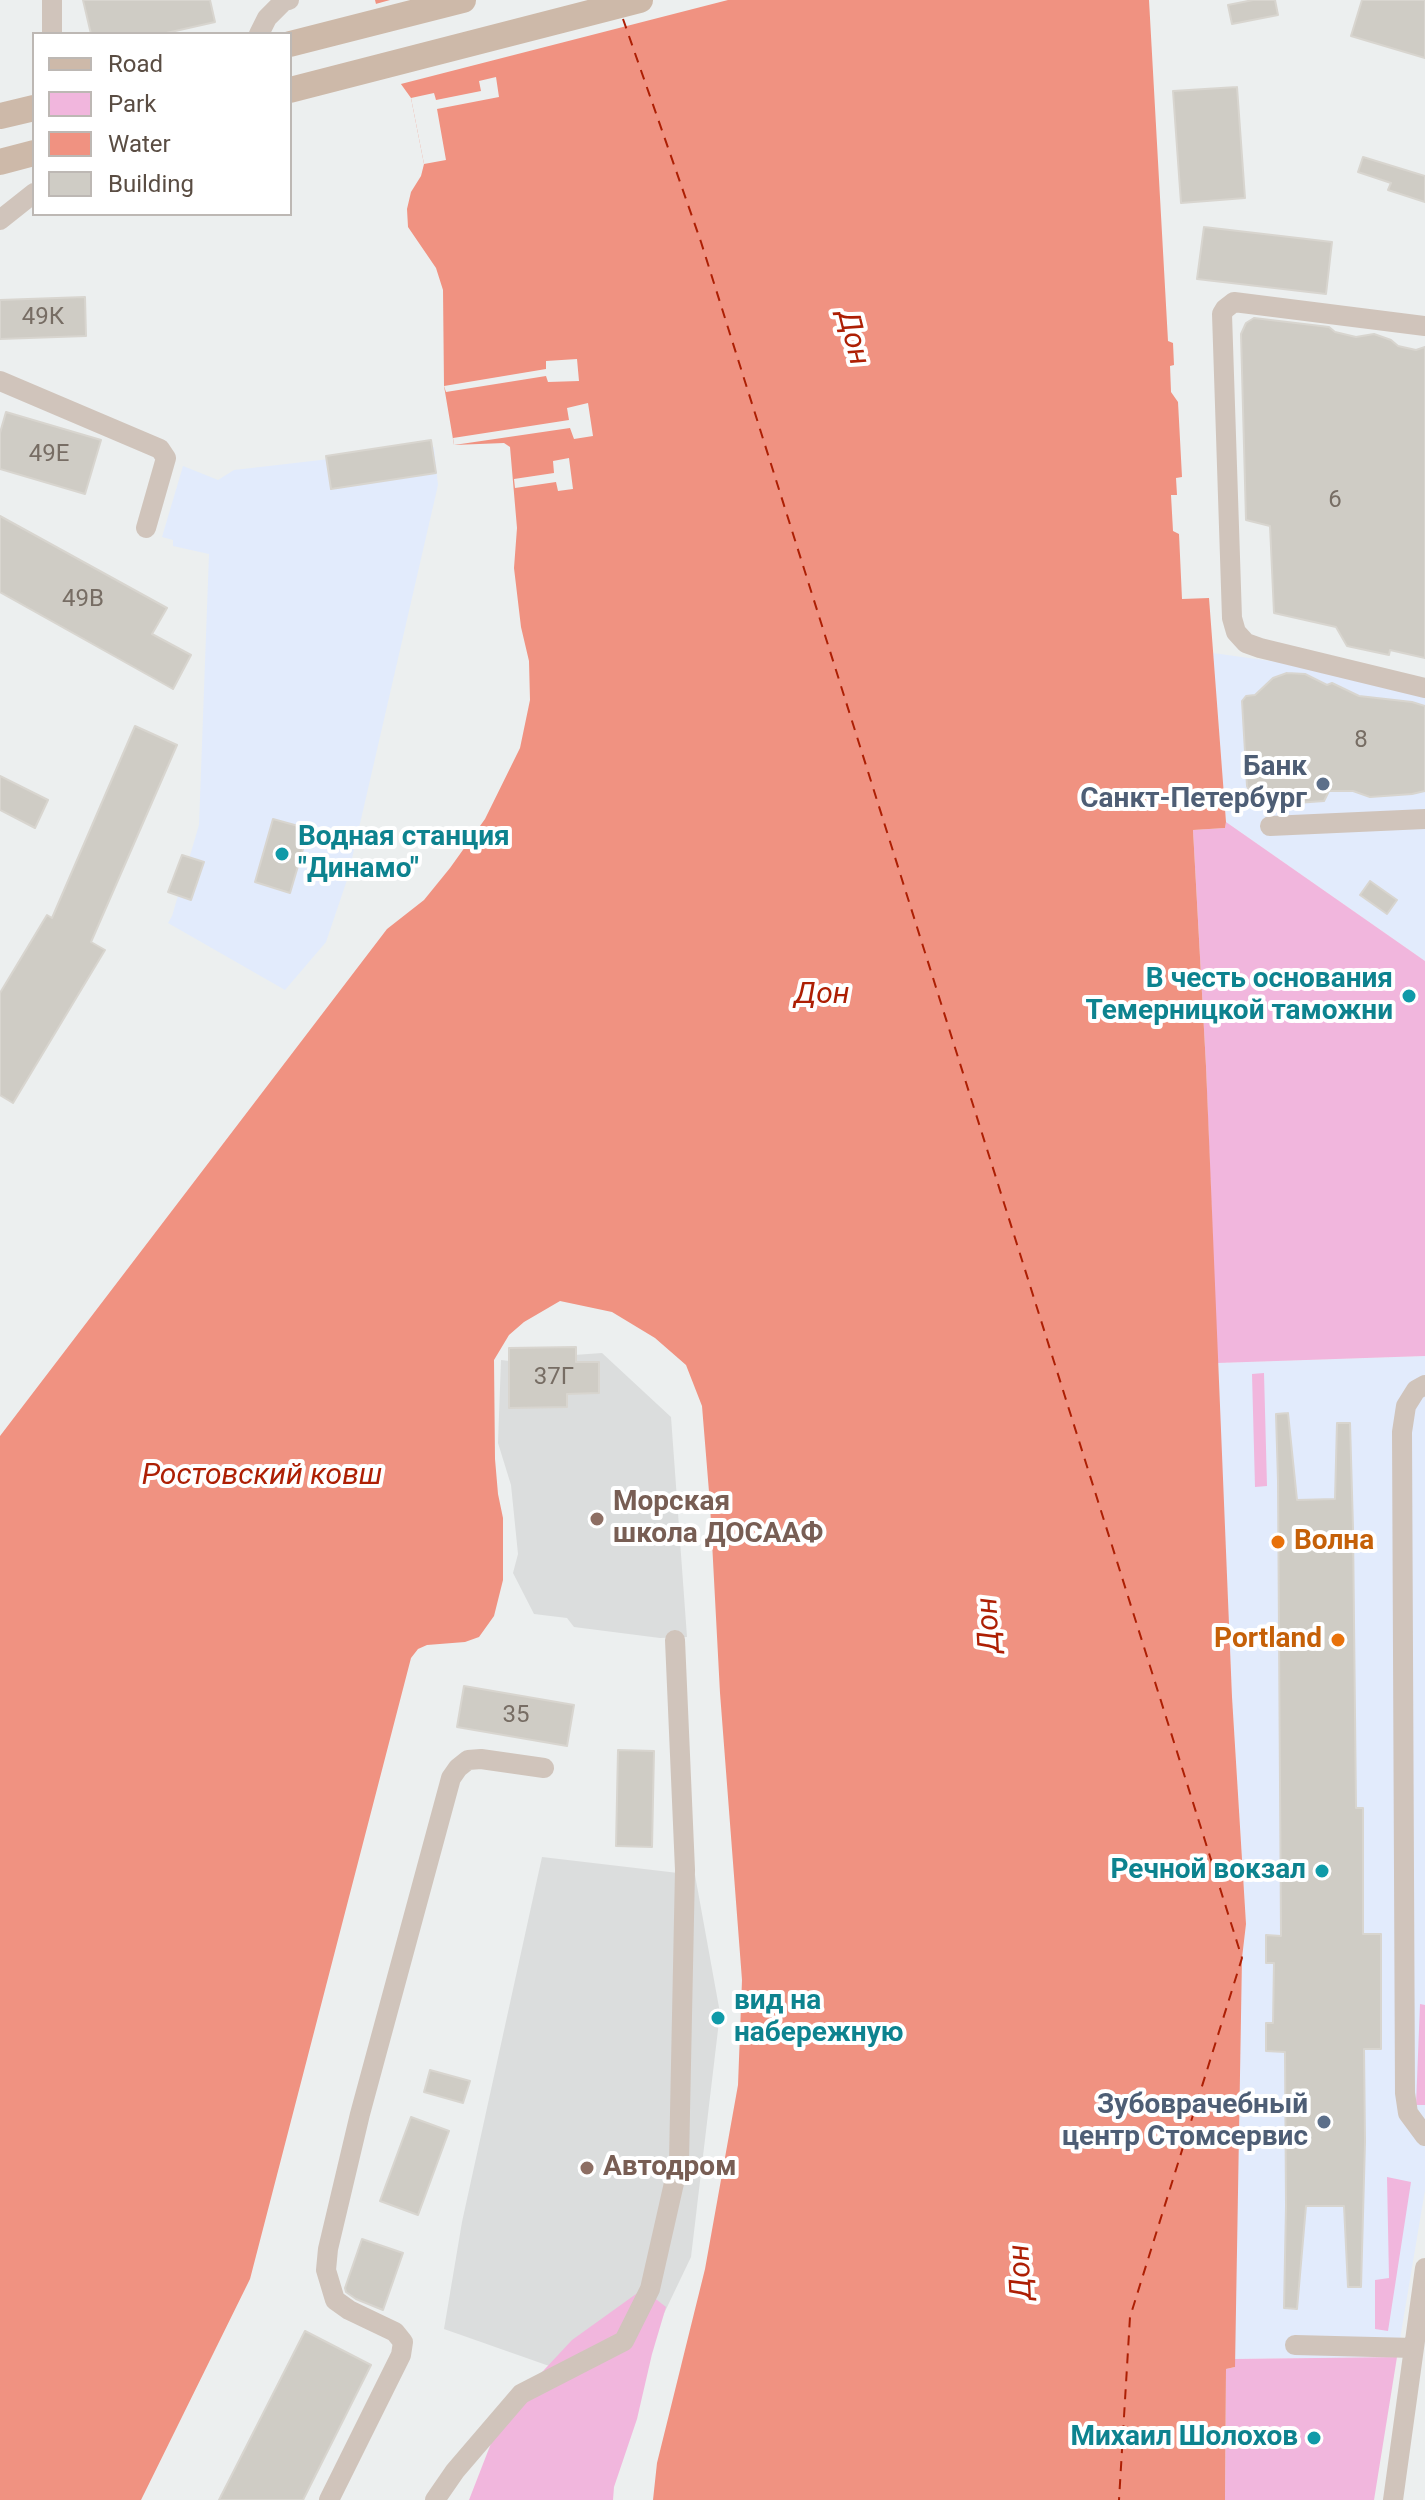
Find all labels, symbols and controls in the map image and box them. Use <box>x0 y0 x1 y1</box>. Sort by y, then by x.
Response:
legend <box>32 32 292 216</box>
text: Road <box>108 50 163 78</box>
text: Park <box>108 90 156 118</box>
text: Water <box>108 130 171 158</box>
text: Building <box>108 170 194 198</box>
house number: 49К <box>22 304 64 332</box>
water label: Дон <box>828 307 876 369</box>
house number: 49Е <box>29 441 69 469</box>
house number: 6 <box>1328 487 1342 515</box>
house number: 49В <box>62 586 104 614</box>
house number: 8 <box>1354 727 1368 755</box>
place label: Банк Санкт-Петербург <box>1080 751 1307 817</box>
marker: Банк Санкт-Петербург <box>1314 775 1332 793</box>
place label: Водная станция "Динамо" <box>298 821 510 887</box>
marker: Водная станция "Динамо" <box>273 845 291 863</box>
place label: В честь основания Темерницкой таможни <box>1086 963 1393 1029</box>
water label: Дон <box>794 977 850 1013</box>
marker: В честь основания Темерницкой таможни <box>1400 987 1418 1005</box>
house number: 37Г <box>534 1364 574 1392</box>
water label: Ростовский ковш <box>142 1458 382 1494</box>
place label: Морская школа ДОСААФ <box>613 1486 823 1552</box>
marker: Морская школа ДОСААФ <box>588 1510 606 1528</box>
place label: Волна <box>1294 1525 1374 1559</box>
marker: Волна <box>1269 1533 1287 1551</box>
water label: Дон <box>971 1596 1009 1654</box>
place label: Portland <box>1214 1623 1322 1657</box>
marker: Portland <box>1329 1631 1347 1649</box>
house number: 35 <box>503 1702 529 1730</box>
place label: Речной вокзал <box>1110 1854 1306 1888</box>
marker: Речной вокзал <box>1313 1862 1331 1880</box>
place label: вид на набережную <box>734 1985 903 2051</box>
marker: вид на набережную <box>709 2009 727 2027</box>
place label: Зубоврачебный центр Стомсервис <box>1062 2089 1308 2155</box>
marker: Зубоврачебный центр Стомсервис <box>1315 2113 1333 2131</box>
place label: Автодром <box>603 2151 736 2185</box>
marker: Автодром <box>578 2159 596 2177</box>
water label: Дон <box>1003 2243 1041 2301</box>
place label: Михаил Шолохов <box>1070 2421 1298 2455</box>
marker: Михаил Шолохов <box>1305 2429 1323 2447</box>

